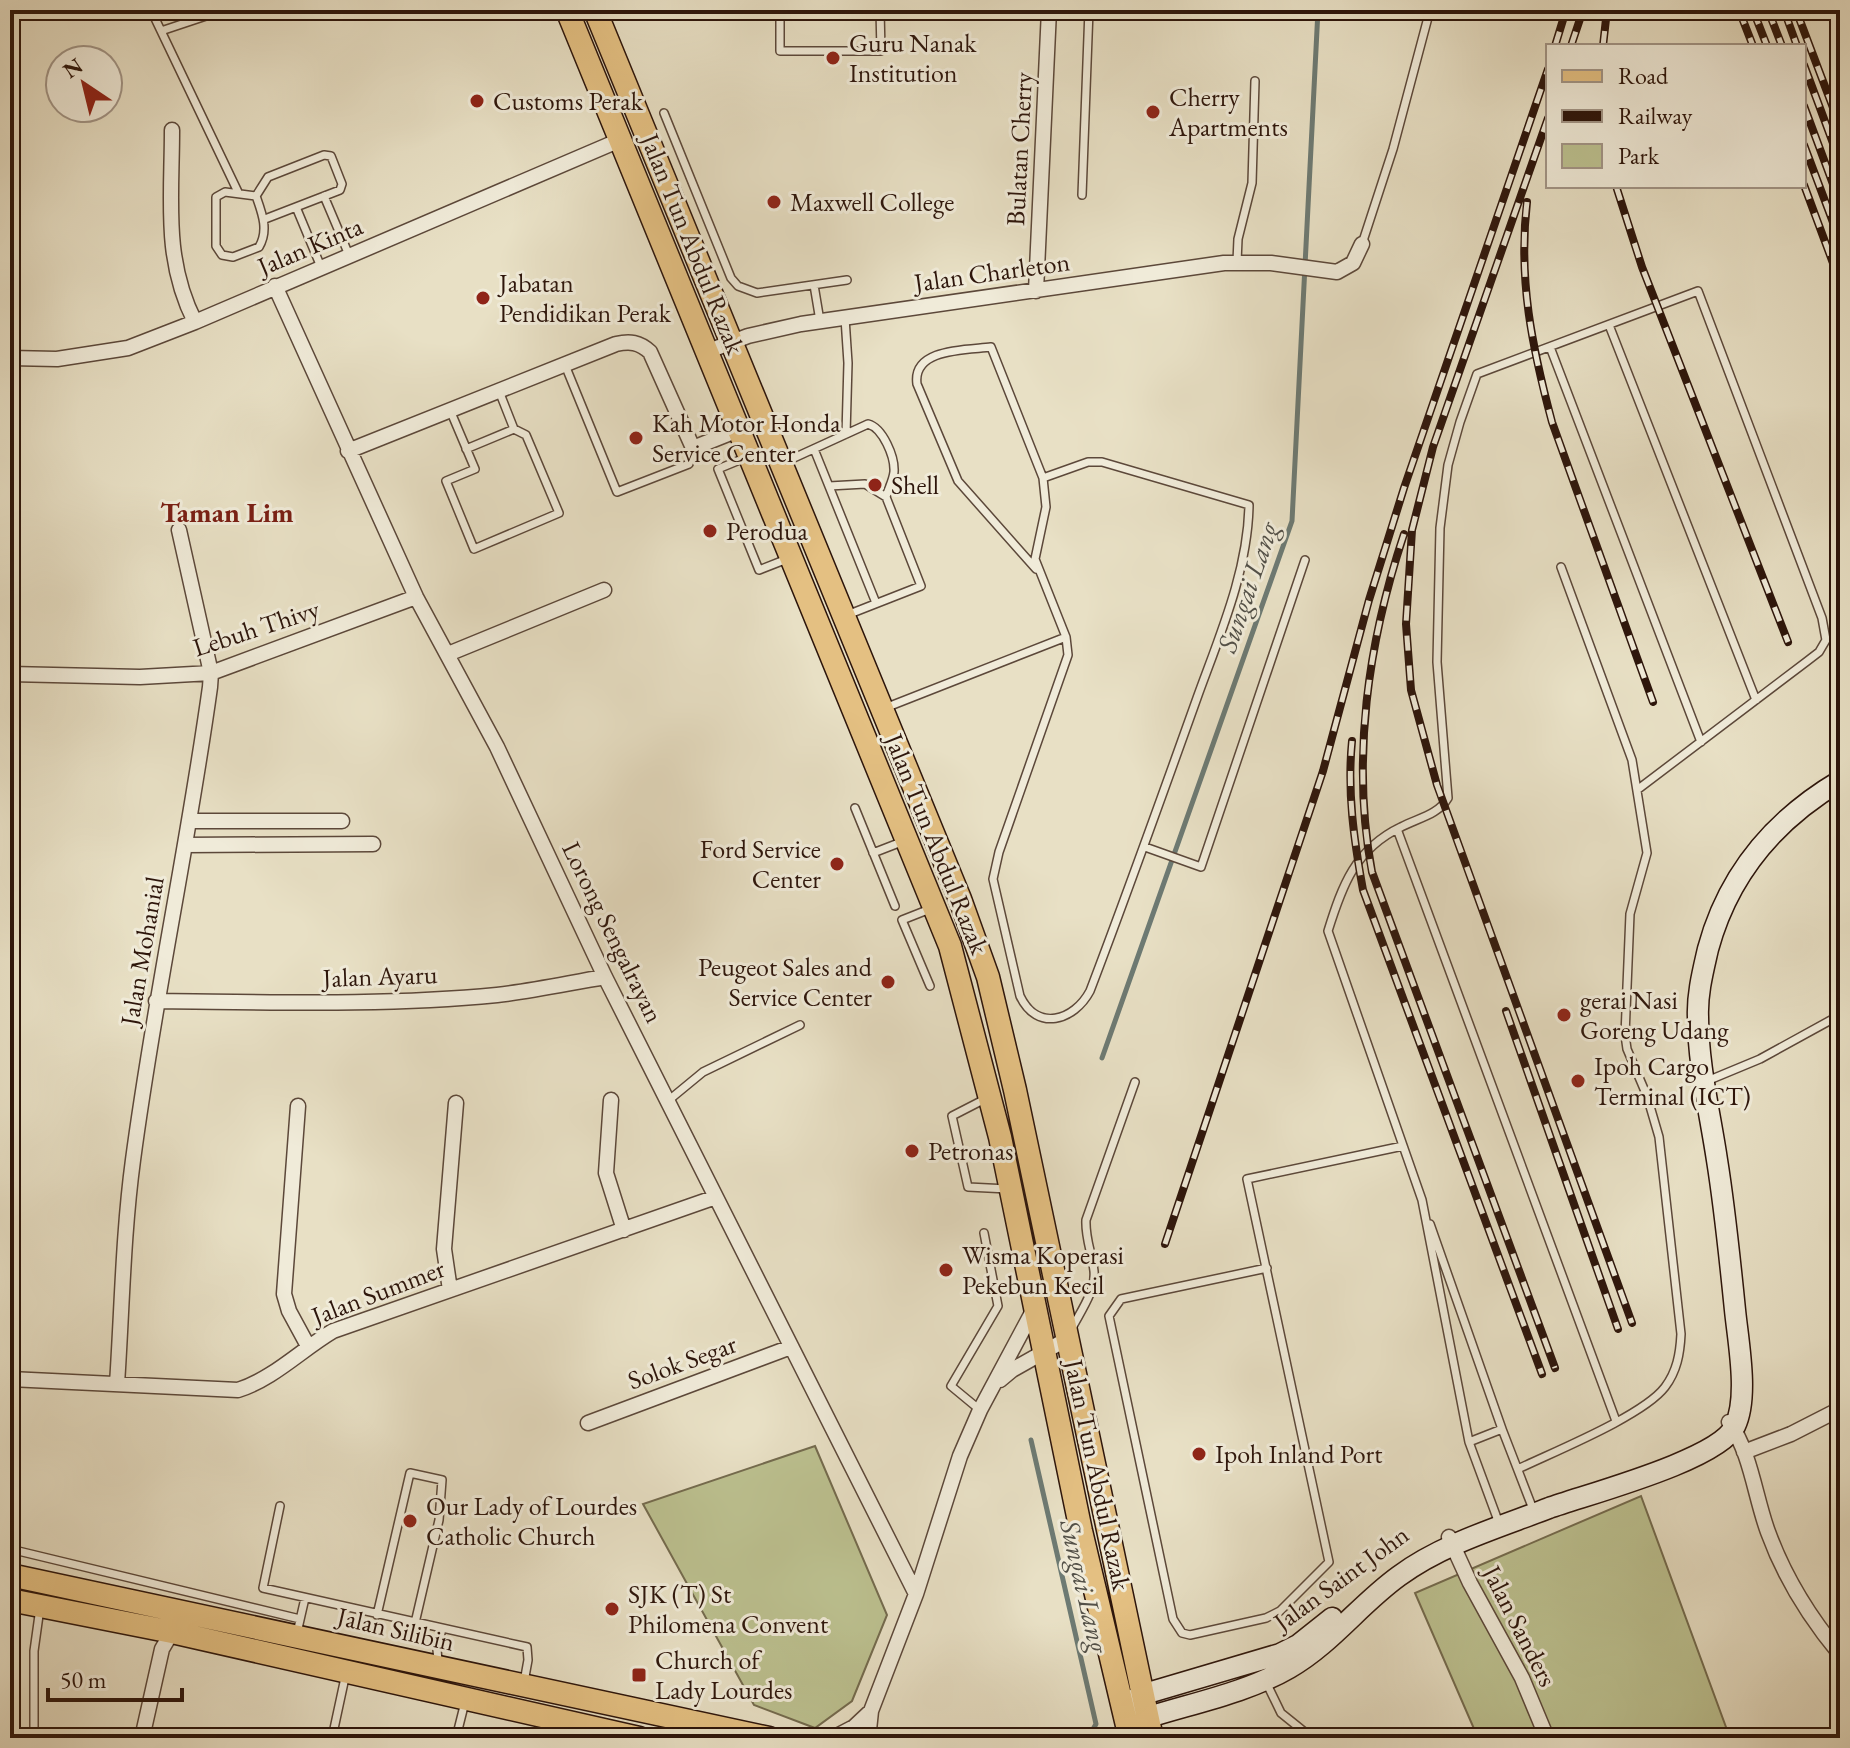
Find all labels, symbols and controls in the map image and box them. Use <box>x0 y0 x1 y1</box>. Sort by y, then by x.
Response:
place label: Guru Nanak Institution <box>849 26 977 90</box>
north arrow <box>44 44 124 124</box>
legend <box>1546 44 1806 188</box>
marker: Guru Nanak Institution <box>824 49 842 67</box>
text: N <box>57 51 89 85</box>
text: Road <box>1618 60 1669 91</box>
street label: Bulatan Cherry <box>998 71 1040 227</box>
place label: Cherry Apartments <box>1168 80 1288 144</box>
place label: Customs Perak <box>493 84 644 118</box>
marker: Customs Perak <box>468 92 486 110</box>
text: Railway <box>1618 100 1693 131</box>
marker: Cherry Apartments <box>1144 103 1162 121</box>
street label: Jalan Tun Abdul Razak <box>632 127 753 360</box>
text: Park <box>1618 140 1660 171</box>
place label: Maxwell College <box>790 185 954 219</box>
marker: Maxwell College <box>765 193 783 211</box>
street label: Jalan Kinta <box>250 208 368 284</box>
street label: Jalan Charleton <box>910 244 1072 300</box>
place label: Jabatan Pendidikan Perak <box>497 266 672 330</box>
marker: Jabatan Pendidikan Perak <box>474 289 492 307</box>
place label: Kah Motor Honda Service Center <box>652 406 841 470</box>
marker: Kah Motor Honda Service Center <box>627 429 645 447</box>
place label: Shell <box>891 468 939 502</box>
marker: Shell <box>866 476 884 494</box>
district label: Taman Lim <box>160 494 294 530</box>
place label: Perodua <box>726 514 809 548</box>
water label: Sungai Lang <box>1208 516 1287 658</box>
marker: Perodua <box>701 522 719 540</box>
street label: Lebuh Thivy <box>188 591 324 664</box>
street label: Jalan Tun Abdul Razak <box>876 727 997 960</box>
place label: Ford Service Center <box>700 832 821 896</box>
street label: Lorong Sengalrayan <box>554 836 672 1029</box>
marker: Ford Service Center <box>828 855 846 873</box>
street label: Jalan Mohanial <box>112 874 172 1030</box>
place label: Peugeot Sales and Service Center <box>698 950 873 1014</box>
street label: Jalan Ayaru <box>320 957 438 995</box>
marker: Peugeot Sales and Service Center <box>879 973 897 991</box>
place label: gerai Nasi Goreng Udang <box>1580 983 1729 1047</box>
marker: gerai Nasi Goreng Udang <box>1555 1006 1573 1024</box>
place label: Ipoh Cargo Terminal (ICT) <box>1594 1049 1751 1113</box>
marker: Ipoh Cargo Terminal (ICT) <box>1569 1072 1587 1090</box>
place label: Petronas <box>928 1134 1013 1168</box>
marker: Petronas <box>903 1142 921 1160</box>
place label: Wisma Koperasi Pekebun Kecil <box>962 1238 1124 1302</box>
street label: Jalan Summer <box>305 1251 450 1334</box>
marker: Wisma Koperasi Pekebun Kecil <box>937 1261 955 1279</box>
street label: Solok Segar <box>623 1327 741 1397</box>
street label: Jalan Tun Abdul Razak <box>1057 1354 1139 1594</box>
place label: Ipoh Inland Port <box>1215 1437 1382 1471</box>
marker: Ipoh Inland Port <box>1190 1445 1208 1463</box>
place label: Our Lady of Lourdes Catholic Church <box>426 1489 637 1553</box>
marker: Our Lady of Lourdes Catholic Church <box>401 1512 419 1530</box>
water label: Sungai Lang <box>1052 1515 1118 1657</box>
street label: Jalan Saint John <box>1265 1517 1416 1640</box>
street label: Jalan Sanders <box>1474 1558 1565 1692</box>
place label: SJK (T) St Philomena Convent <box>628 1577 828 1641</box>
street label: Jalan Silibin <box>332 1599 458 1659</box>
marker: SJK (T) St Philomena Convent <box>603 1600 621 1618</box>
place label: Church of Lady Lourdes <box>655 1643 792 1707</box>
scale bar <box>48 1652 182 1702</box>
text: 50 m <box>60 1664 107 1695</box>
marker: Church of Lady Lourdes <box>630 1666 648 1684</box>

